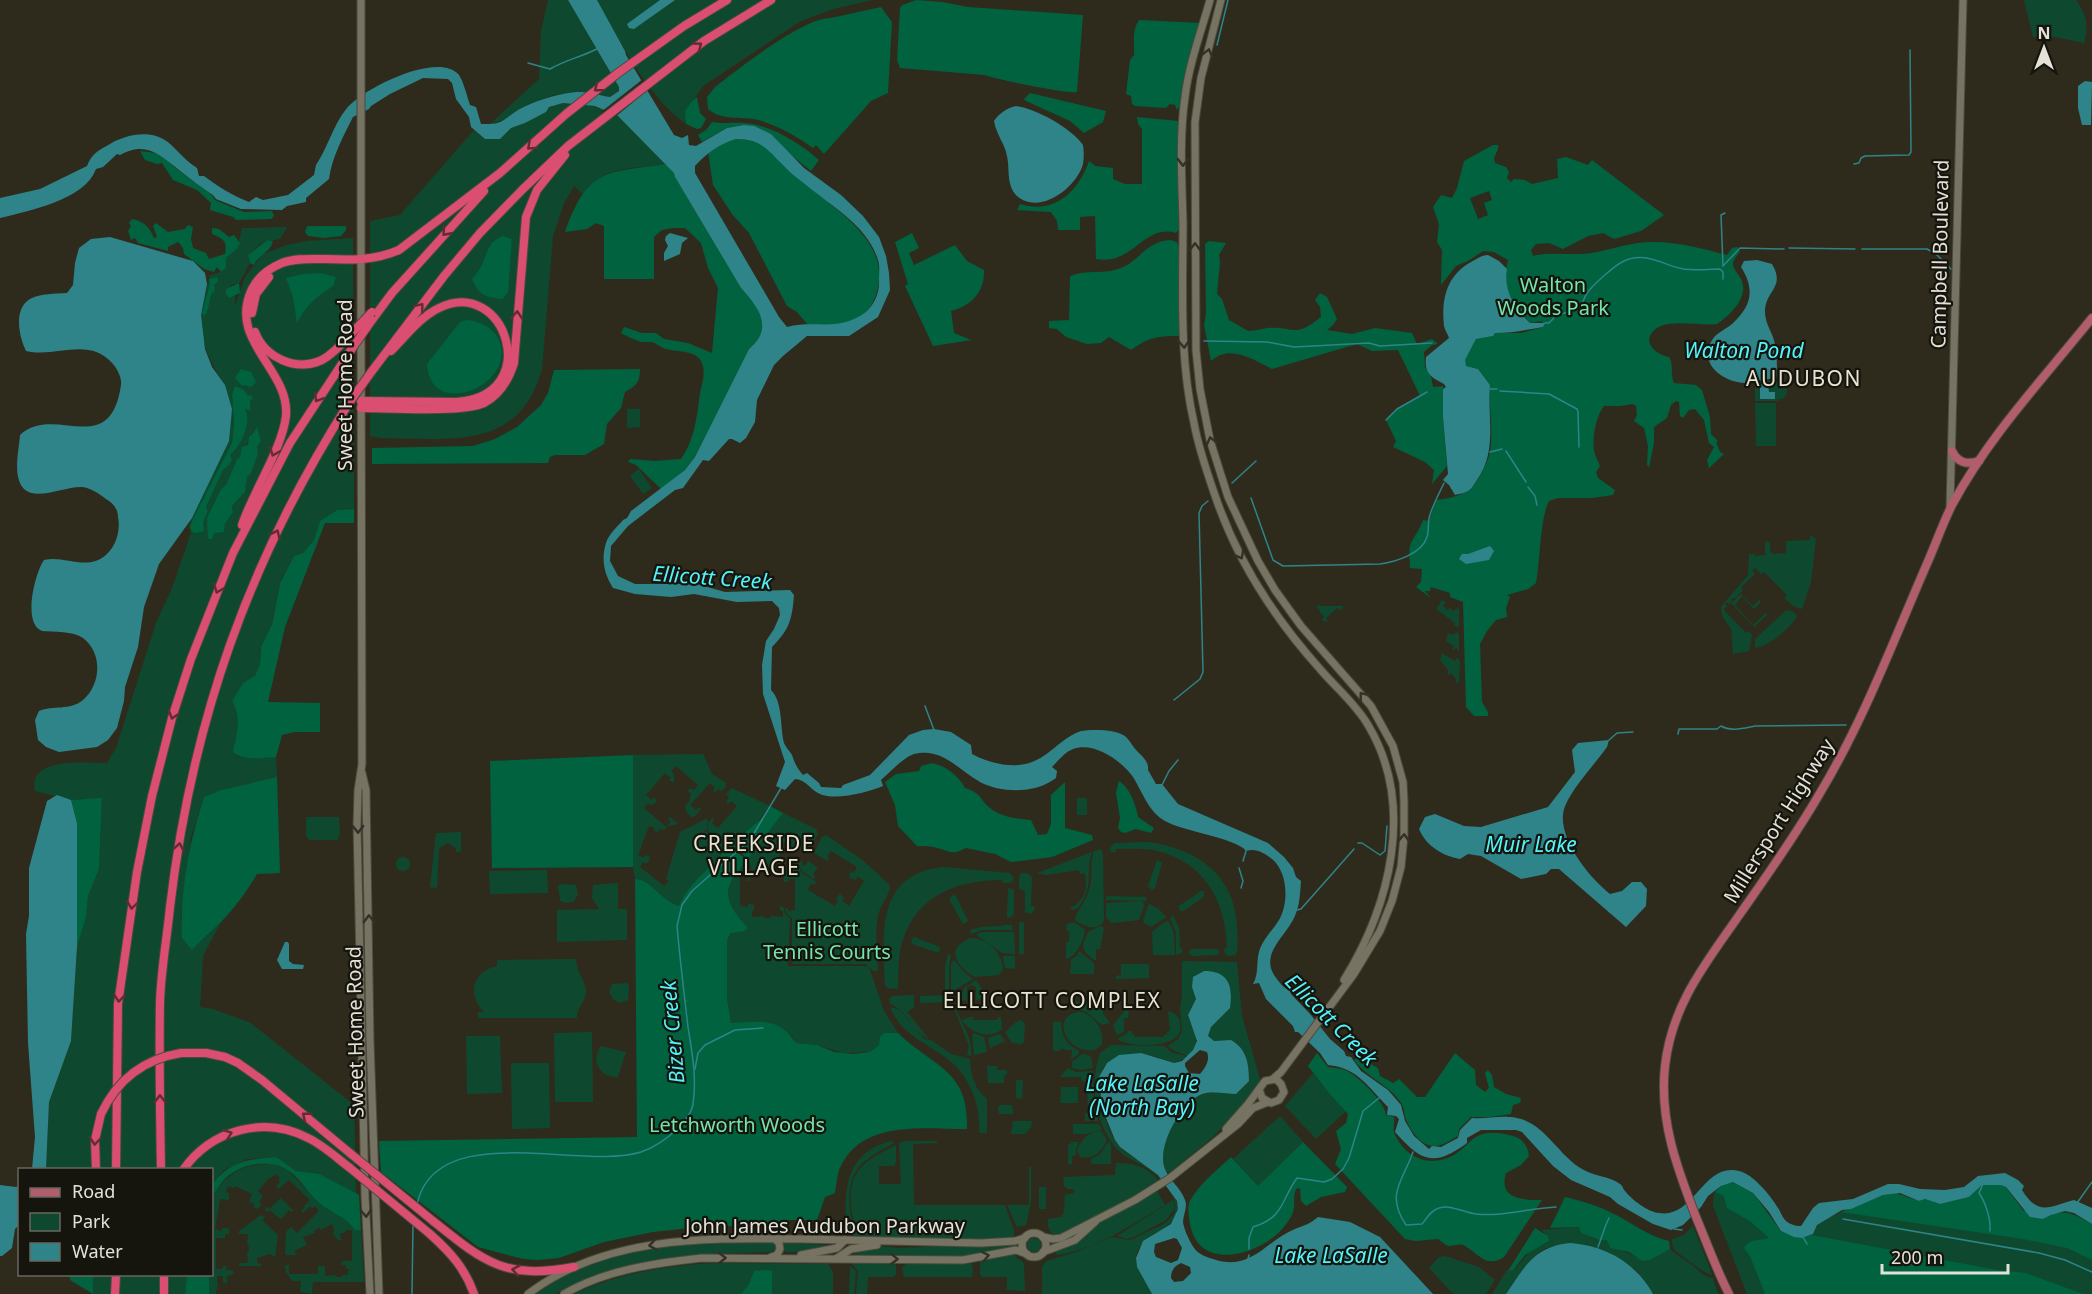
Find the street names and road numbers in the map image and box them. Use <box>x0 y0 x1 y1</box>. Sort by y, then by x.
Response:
street label: Campbell Boulevard <box>1924 159 1955 349</box>
street label: Sweet Home Road <box>331 299 358 471</box>
street label: Millersport Highway <box>1717 733 1841 908</box>
street label: Sweet Home Road <box>340 946 369 1118</box>
street label: John James Audubon Parkway <box>683 1212 966 1239</box>

